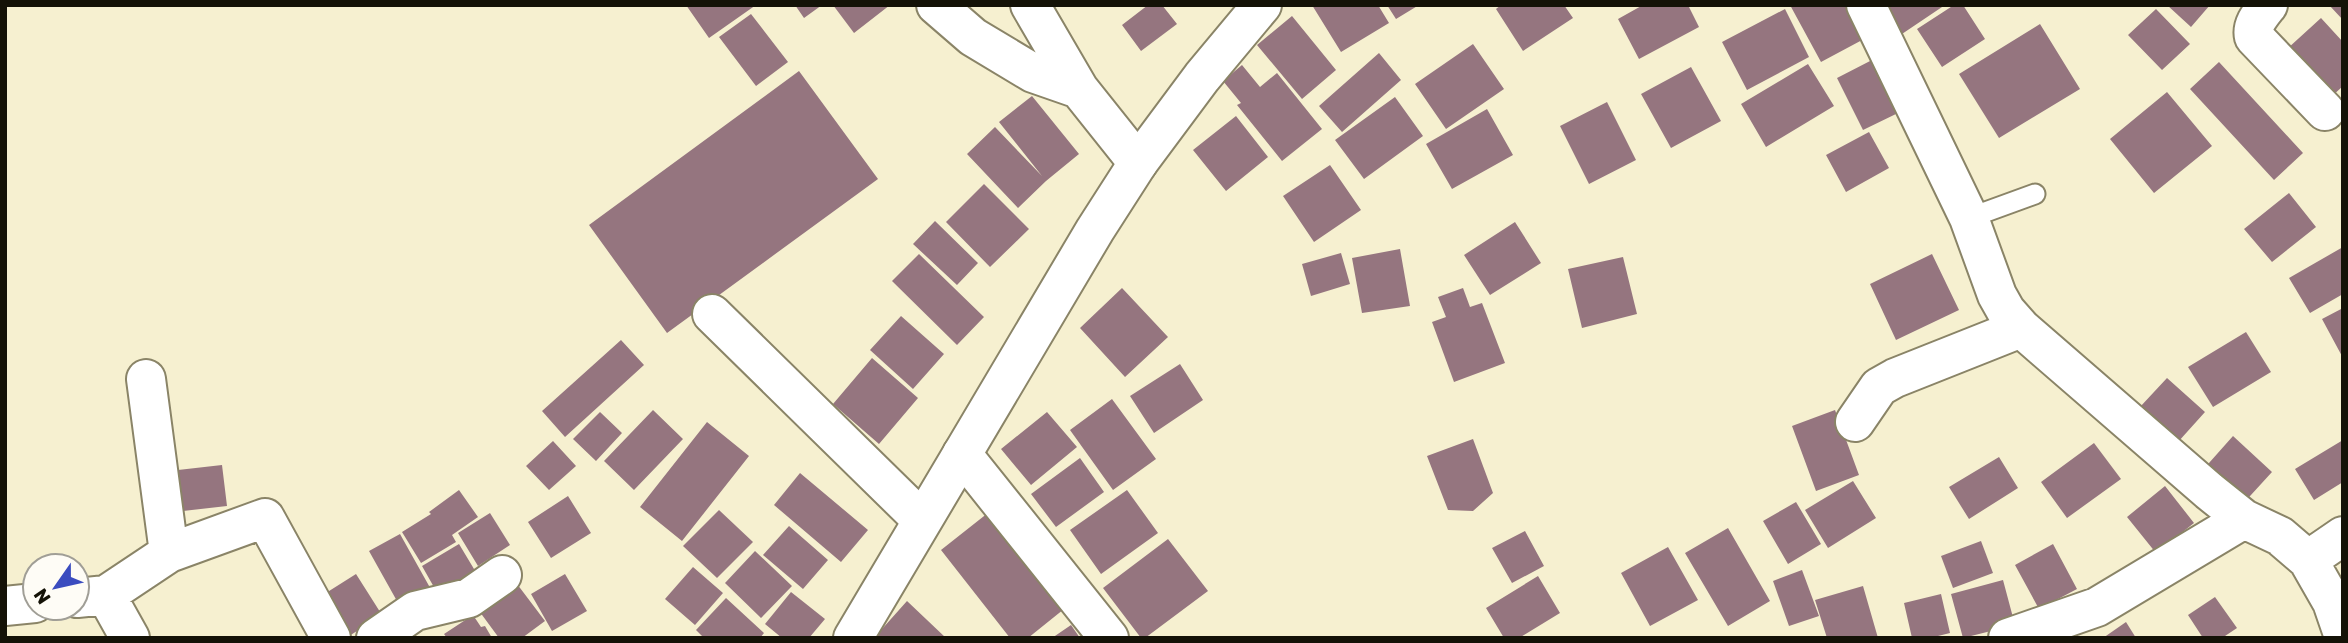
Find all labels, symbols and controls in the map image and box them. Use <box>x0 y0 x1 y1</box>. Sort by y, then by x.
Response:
north arrow <box>21 552 91 622</box>
text: N <box>29 584 56 608</box>

